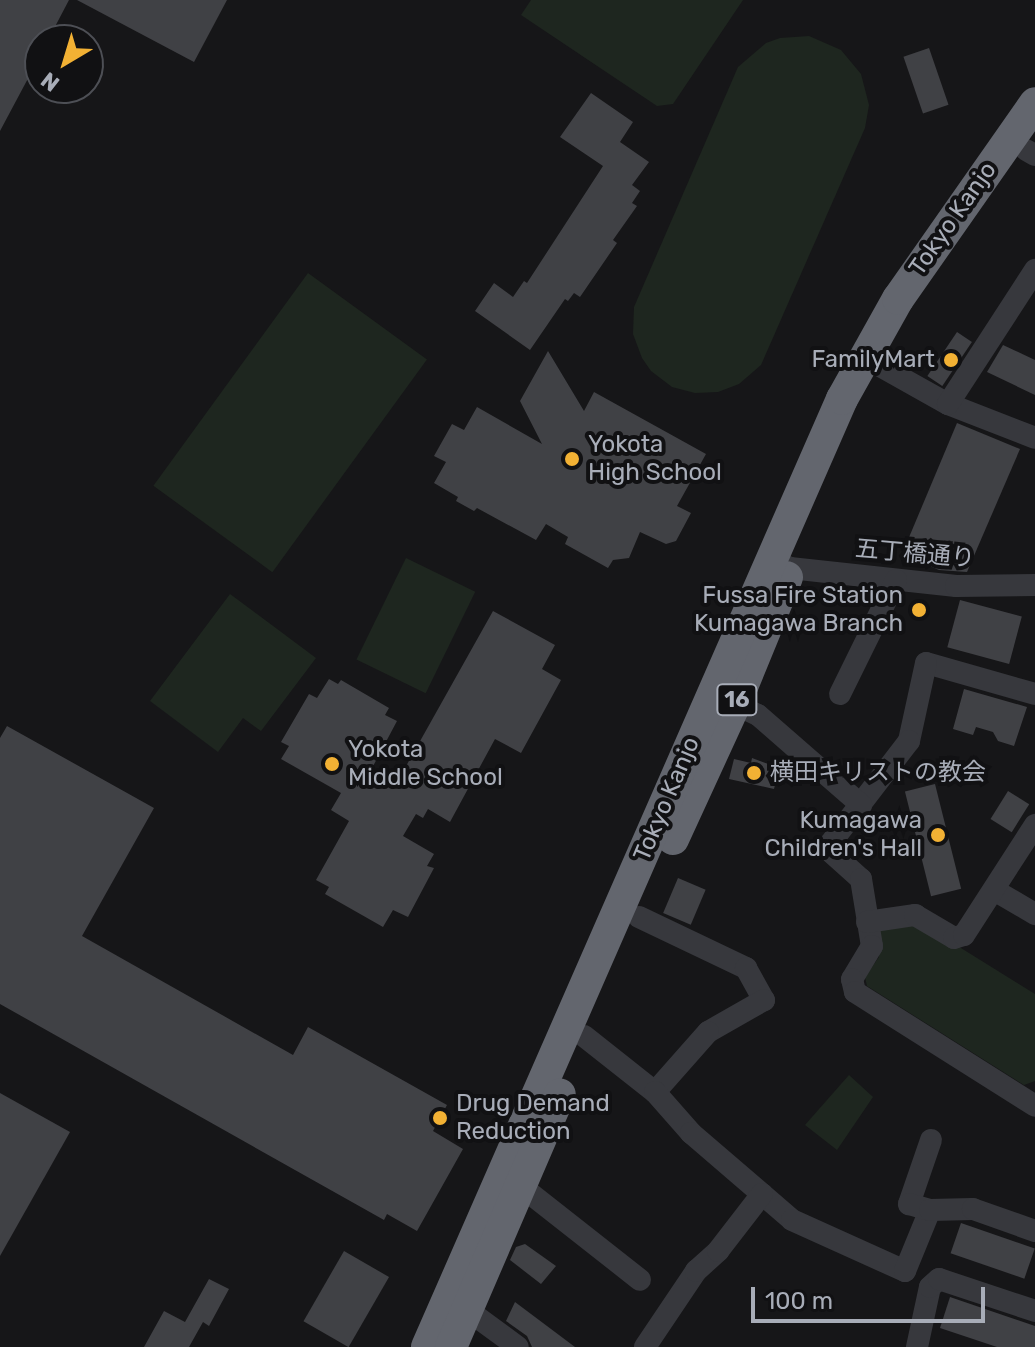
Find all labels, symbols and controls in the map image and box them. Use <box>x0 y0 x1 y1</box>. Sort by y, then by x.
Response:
north arrow <box>24 24 104 104</box>
text: N <box>36 66 65 97</box>
street label: Tokyo Kanjo <box>903 157 1003 281</box>
place label: FamilyMart <box>811 346 935 374</box>
marker: FamilyMart <box>942 351 960 369</box>
place label: Yokota High School <box>588 431 722 487</box>
marker: Yokota High School <box>563 450 581 468</box>
street label: 五丁橋通り <box>854 534 976 574</box>
place label: Fussa Fire Station Kumagawa Branch <box>694 582 903 638</box>
marker: Fussa Fire Station Kumagawa Branch <box>910 601 928 619</box>
road number: 16 <box>715 682 759 718</box>
street label: Tokyo Kanjo <box>628 733 706 865</box>
place label: Yokota Middle School <box>348 736 503 792</box>
marker: Yokota Middle School <box>323 755 341 773</box>
place label: 横田キリストの教会 <box>770 759 986 787</box>
marker: 横田キリストの教会 <box>745 764 763 782</box>
place label: Kumagawa Children's Hall <box>764 807 922 863</box>
marker: Kumagawa Children's Hall <box>929 826 947 844</box>
place label: Drug Demand Reduction <box>456 1090 610 1146</box>
marker: Drug Demand Reduction <box>431 1109 449 1127</box>
scale bar <box>755 1271 989 1321</box>
text: 100 m <box>765 1287 833 1315</box>

